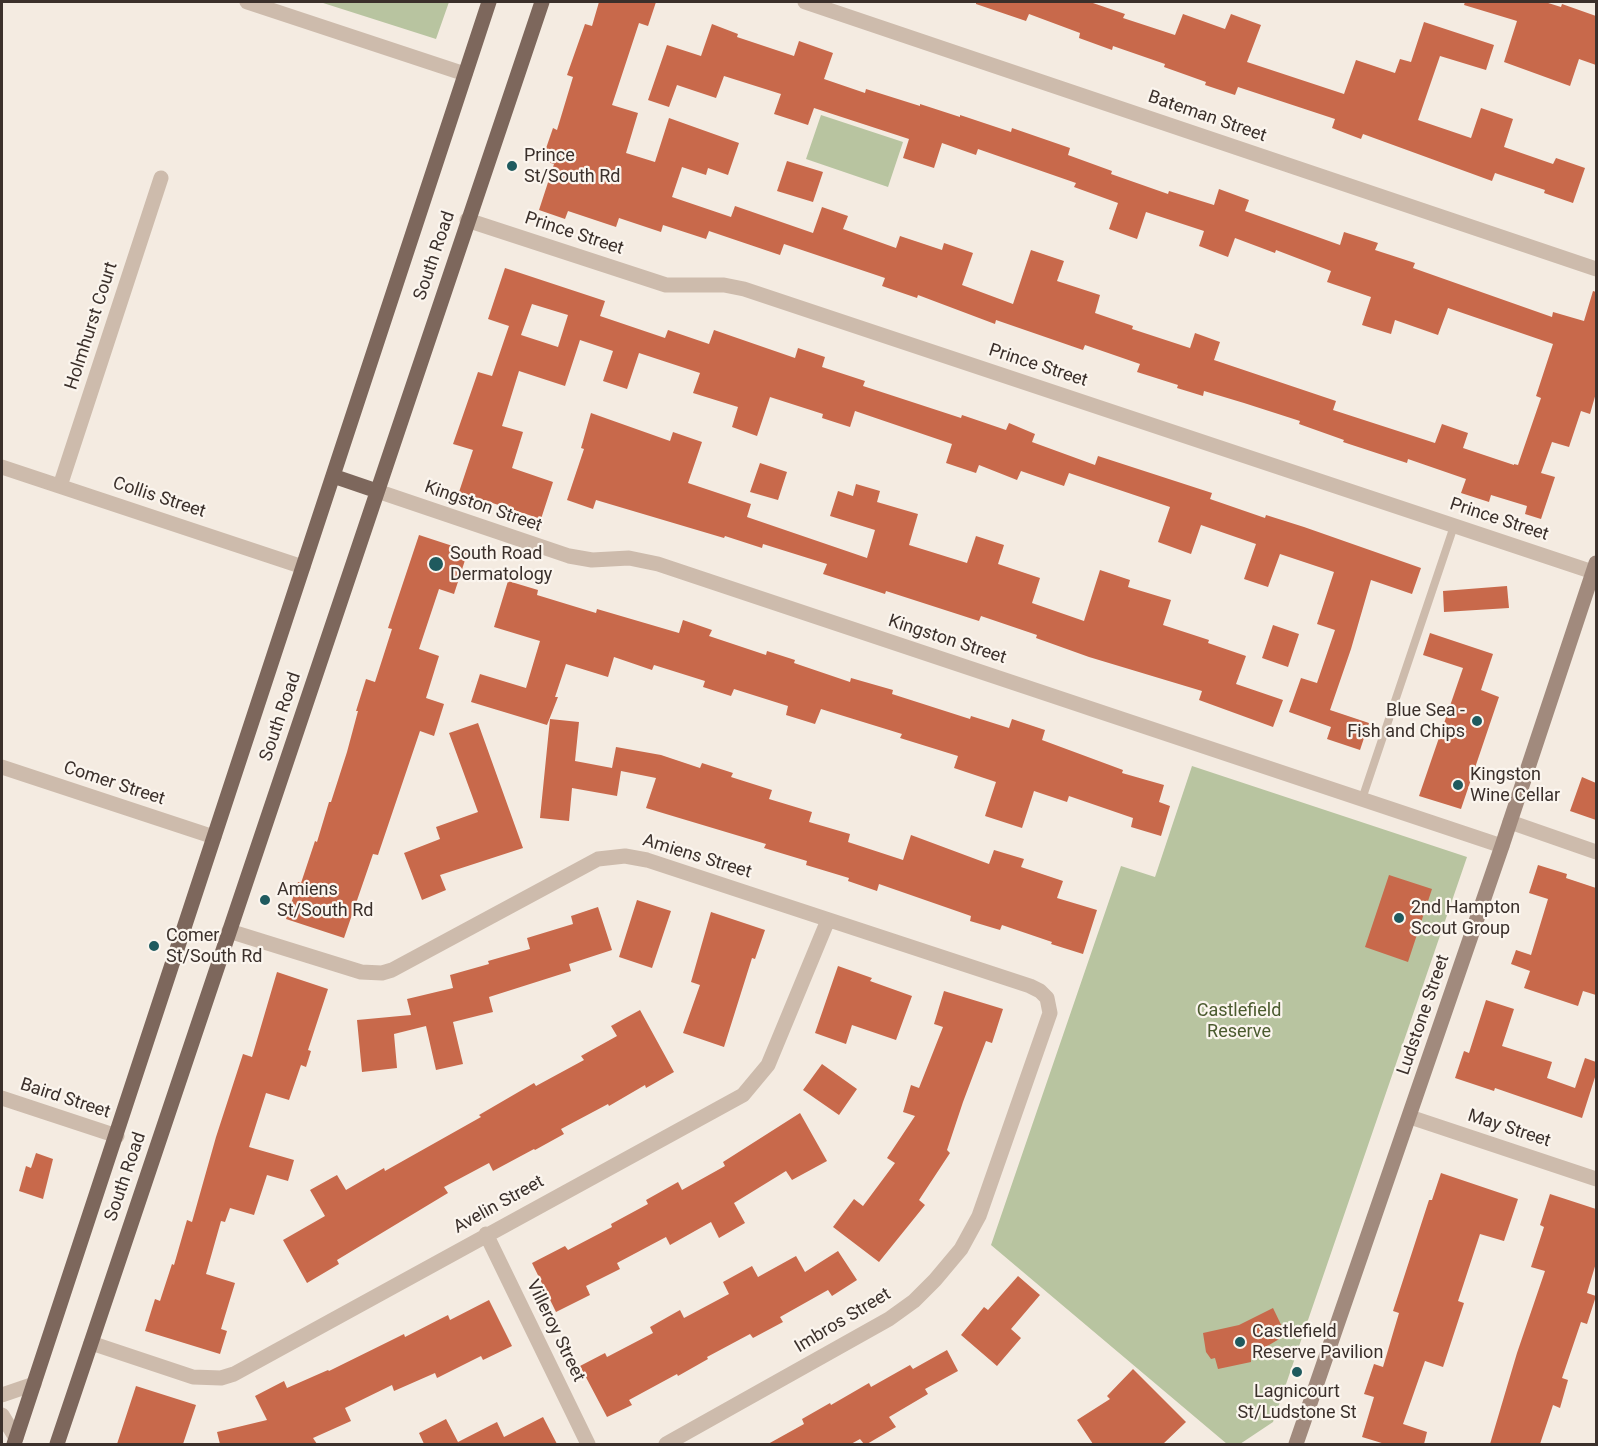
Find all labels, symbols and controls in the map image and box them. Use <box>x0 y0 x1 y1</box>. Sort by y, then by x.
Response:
street label: Bateman Street <box>1145 87 1269 147</box>
place label: Prince St/South Rd <box>524 145 620 188</box>
marker: Prince St/South Rd <box>505 159 519 173</box>
street label: Prince Street <box>522 208 626 260</box>
street label: South Road <box>410 209 460 303</box>
street label: Holmhurst Court <box>61 259 123 393</box>
street label: Prince Street <box>986 340 1090 392</box>
street label: Collis Street <box>110 473 208 523</box>
street label: Kingston Street <box>421 477 545 537</box>
street label: Prince Street <box>1447 494 1551 546</box>
place label: South Road Dermatology <box>450 543 552 586</box>
marker: South Road Dermatology <box>427 555 445 573</box>
street label: Kingston Street <box>885 611 1009 669</box>
street label: South Road <box>256 670 306 764</box>
place label: Blue Sea - Fish and Chips <box>1347 700 1465 742</box>
marker: Blue Sea - Fish and Chips <box>1470 714 1484 728</box>
street label: Comer Street <box>61 757 167 811</box>
place label: Kingston Wine Cellar <box>1470 764 1560 806</box>
marker: Kingston Wine Cellar <box>1451 778 1465 792</box>
street label: Amiens Street <box>640 830 754 884</box>
place label: Amiens St/South Rd <box>277 879 373 922</box>
marker: Amiens St/South Rd <box>258 893 272 907</box>
place label: 2nd Hampton Scout Group <box>1411 897 1520 940</box>
marker: 2nd Hampton Scout Group <box>1392 911 1406 925</box>
place label: Comer St/South Rd <box>166 925 262 968</box>
marker: Comer St/South Rd <box>147 939 161 953</box>
street label: Ludstone Street <box>1393 952 1455 1078</box>
park label: Castlefield Reserve <box>1197 1000 1281 1042</box>
street label: Baird Street <box>17 1074 113 1124</box>
street label: May Street <box>1465 1105 1553 1153</box>
street label: South Road <box>101 1130 151 1224</box>
street label: Avelin Street <box>450 1171 548 1239</box>
street label: Villeroy Street <box>521 1277 589 1385</box>
street label: Imbros Street <box>791 1284 895 1358</box>
place label: Castlefield Reserve Pavilion <box>1252 1321 1383 1364</box>
marker: Castlefield Reserve Pavilion <box>1233 1335 1247 1349</box>
marker: Lagnicourt St/Ludstone St <box>1290 1365 1304 1379</box>
place label: Lagnicourt St/Ludstone St <box>1237 1381 1357 1424</box>

